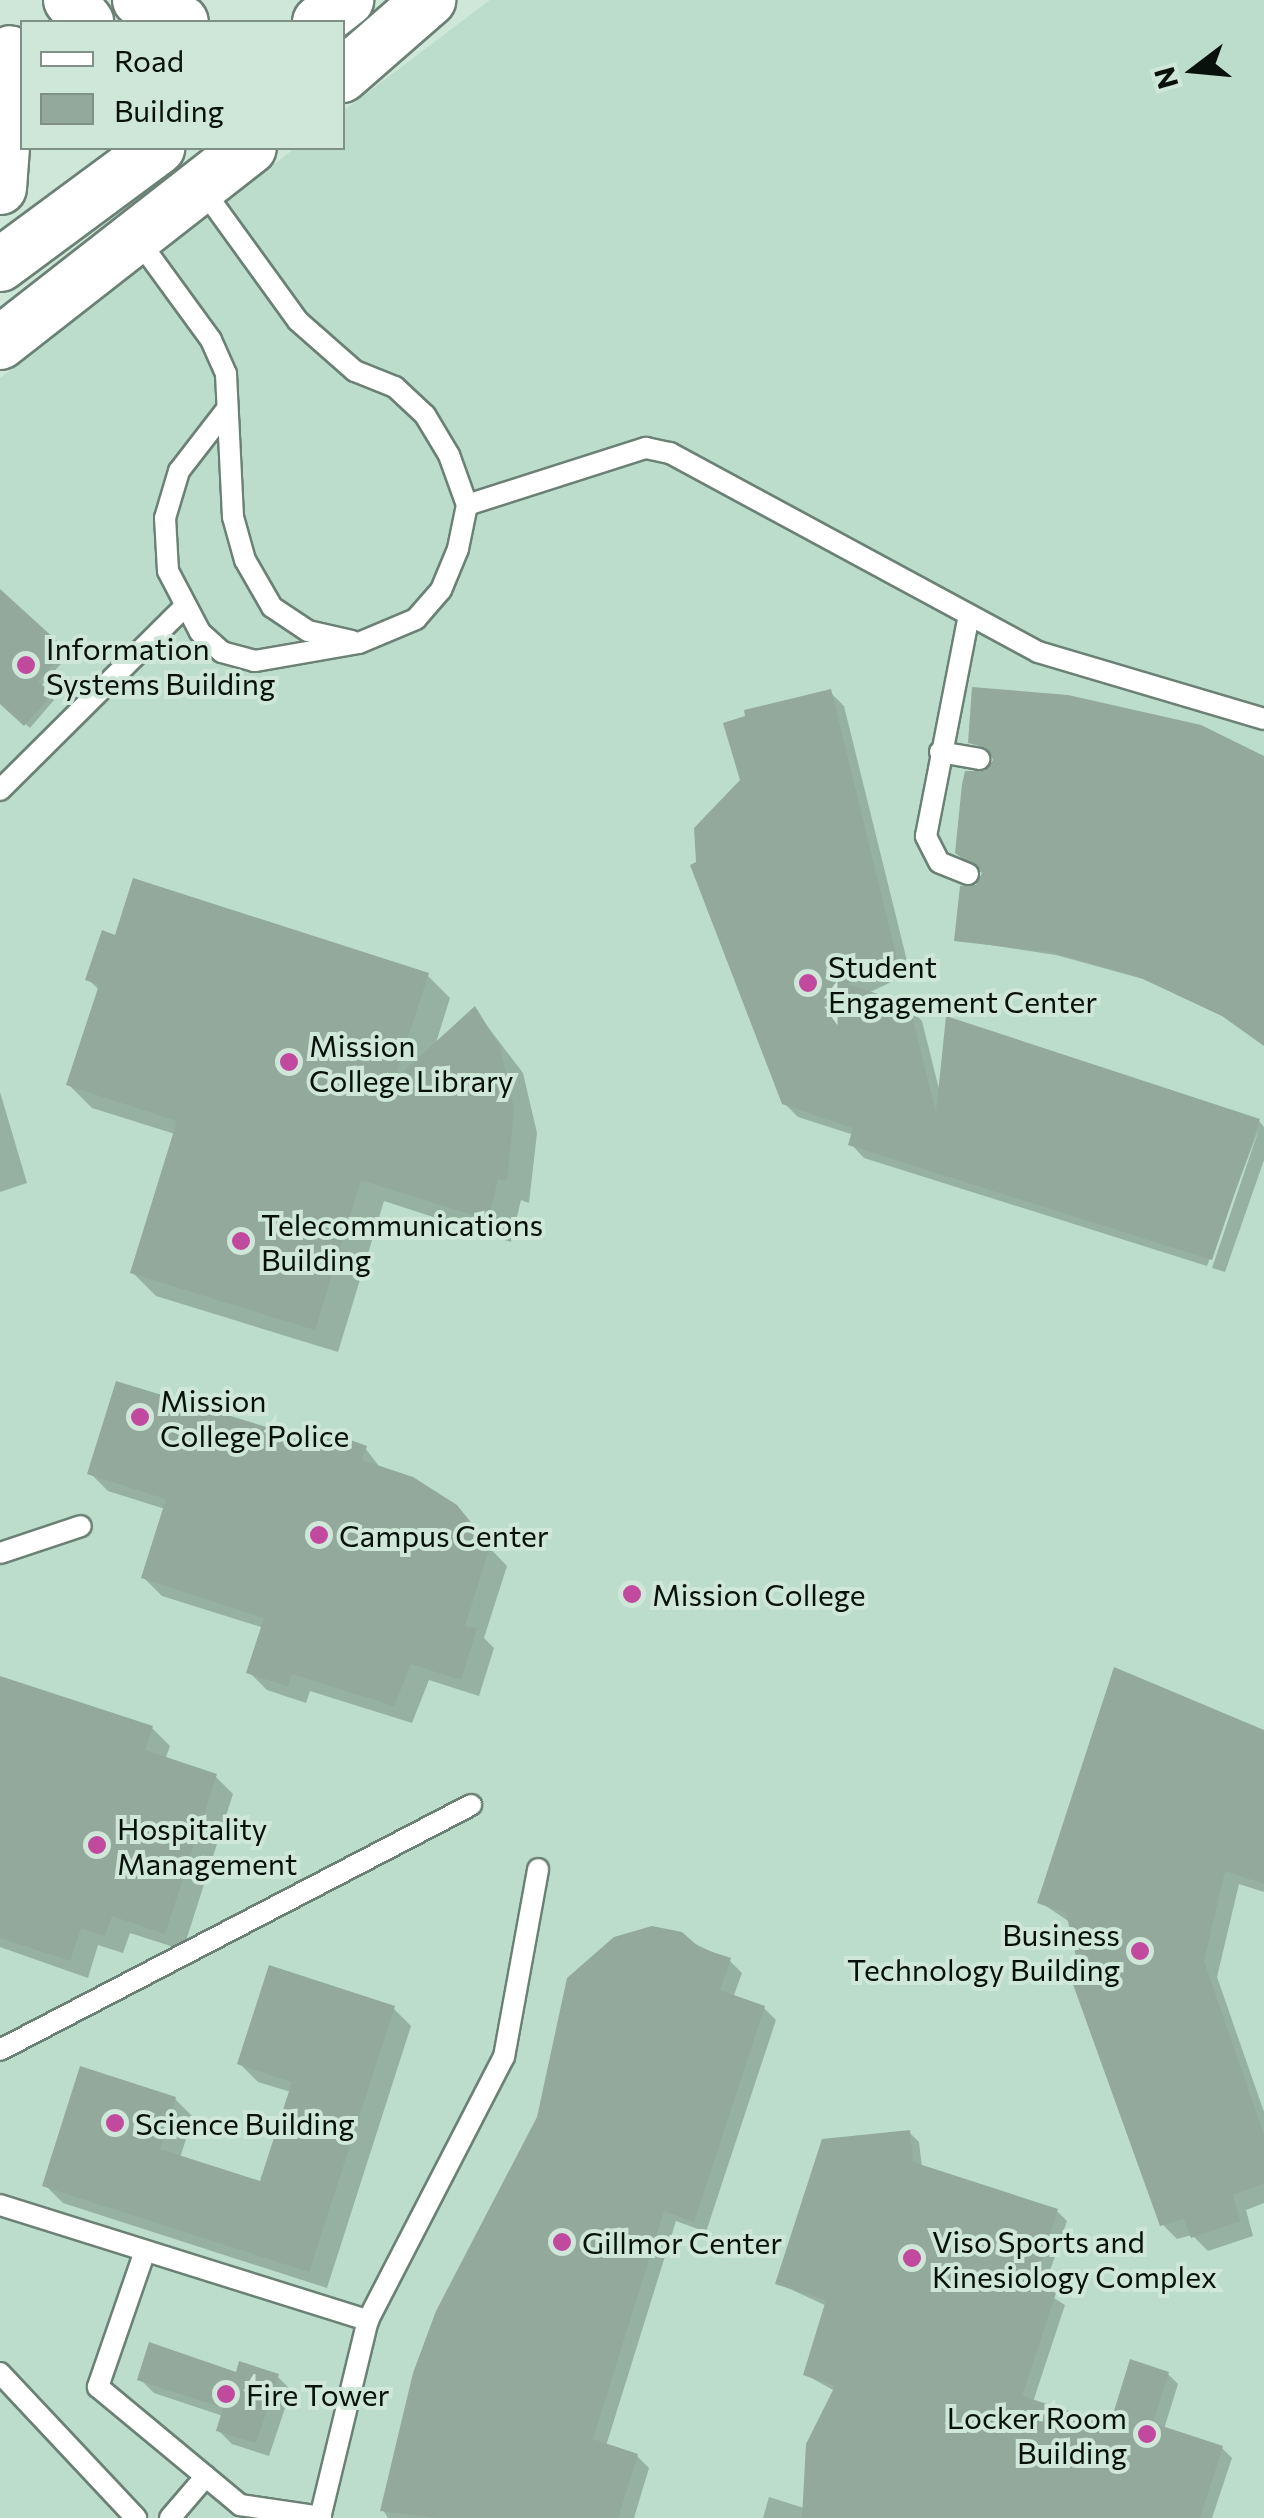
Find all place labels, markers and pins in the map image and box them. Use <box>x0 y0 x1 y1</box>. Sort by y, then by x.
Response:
place label: Information Systems Building <box>46 630 275 700</box>
marker: Information Systems Building <box>15 654 37 676</box>
place label: Student Engagement Center <box>828 948 1097 1018</box>
marker: Student Engagement Center <box>797 972 819 994</box>
place label: Mission College Library <box>309 1027 514 1098</box>
marker: Mission College Library <box>278 1051 300 1073</box>
place label: Telecommunications Building <box>261 1206 543 1276</box>
marker: Telecommunications Building <box>230 1230 252 1252</box>
place label: Mission College Police <box>160 1382 349 1452</box>
marker: Mission College Police <box>129 1406 151 1428</box>
place label: Campus Center <box>339 1517 549 1553</box>
marker: Campus Center <box>308 1524 330 1546</box>
place label: Mission College <box>652 1576 866 1612</box>
marker: Mission College <box>621 1583 643 1605</box>
place label: Hospitality Management <box>117 1810 297 1880</box>
marker: Hospitality Management <box>86 1834 108 1856</box>
place label: Business Technology Building <box>847 1916 1120 1986</box>
marker: Business Technology Building <box>1129 1940 1151 1962</box>
place label: Science Building <box>135 2105 354 2141</box>
marker: Science Building <box>104 2112 126 2134</box>
place label: Viso Sports and Kinesiology Complex <box>932 2223 1217 2294</box>
place label: Gillmor Center <box>582 2224 782 2260</box>
marker: Gillmor Center <box>551 2231 573 2253</box>
marker: Viso Sports and Kinesiology Complex <box>901 2247 923 2269</box>
place label: Fire Tower <box>246 2376 390 2412</box>
marker: Fire Tower <box>215 2383 237 2405</box>
place label: Locker Room Building <box>947 2399 1127 2470</box>
marker: Locker Room Building <box>1136 2423 1158 2445</box>

